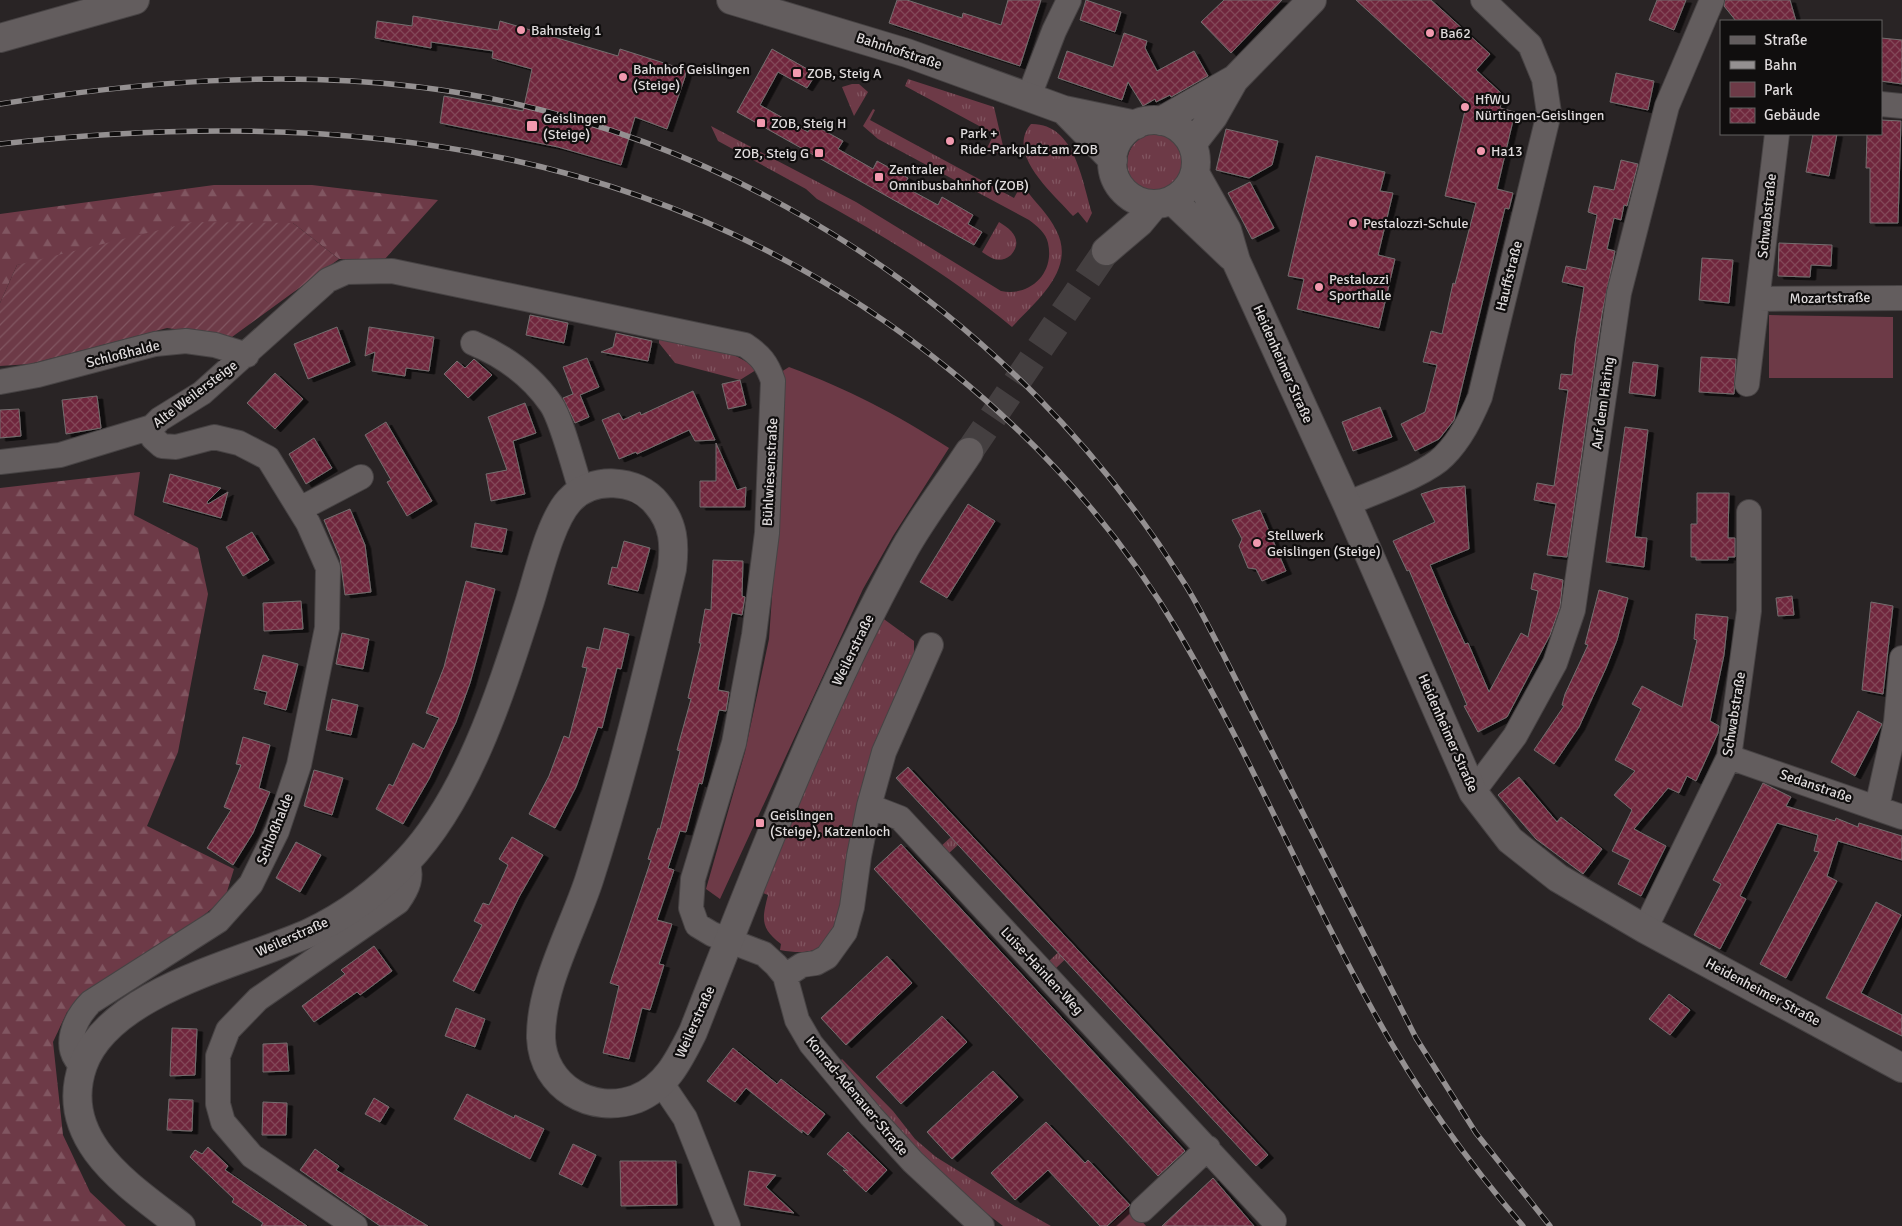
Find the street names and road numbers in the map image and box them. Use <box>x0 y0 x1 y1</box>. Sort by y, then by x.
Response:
street label: Bahnhofstraße <box>854 29 944 73</box>
street label: Schwabstraße <box>1754 173 1780 259</box>
street label: Hauffstraße <box>1492 239 1526 313</box>
street label: Mozartstraße <box>1789 289 1871 307</box>
street label: Heidenheimer Straße <box>1249 302 1317 426</box>
street label: Schloßhalde <box>84 337 162 371</box>
street label: Auf dem Häring <box>1588 356 1618 450</box>
street label: Alte Weilersteige <box>149 357 241 431</box>
street label: Bühlwiesenstraße <box>759 417 781 527</box>
street label: Weilerstraße <box>828 612 878 688</box>
street label: Heidenheimer Straße <box>1414 671 1482 795</box>
street label: Schwabstraße <box>1719 671 1749 757</box>
street label: Sedanstraße <box>1777 766 1855 806</box>
street label: Schloßhalde <box>253 791 297 867</box>
street label: Weilerstraße <box>253 914 331 960</box>
street label: Luise-Hainlen-Weg <box>997 924 1087 1018</box>
street label: Heidenheimer Straße <box>1703 955 1823 1029</box>
street label: Weilerstraße <box>672 983 718 1061</box>
street label: Konrad-Adenauer-Straße <box>802 1033 912 1159</box>

